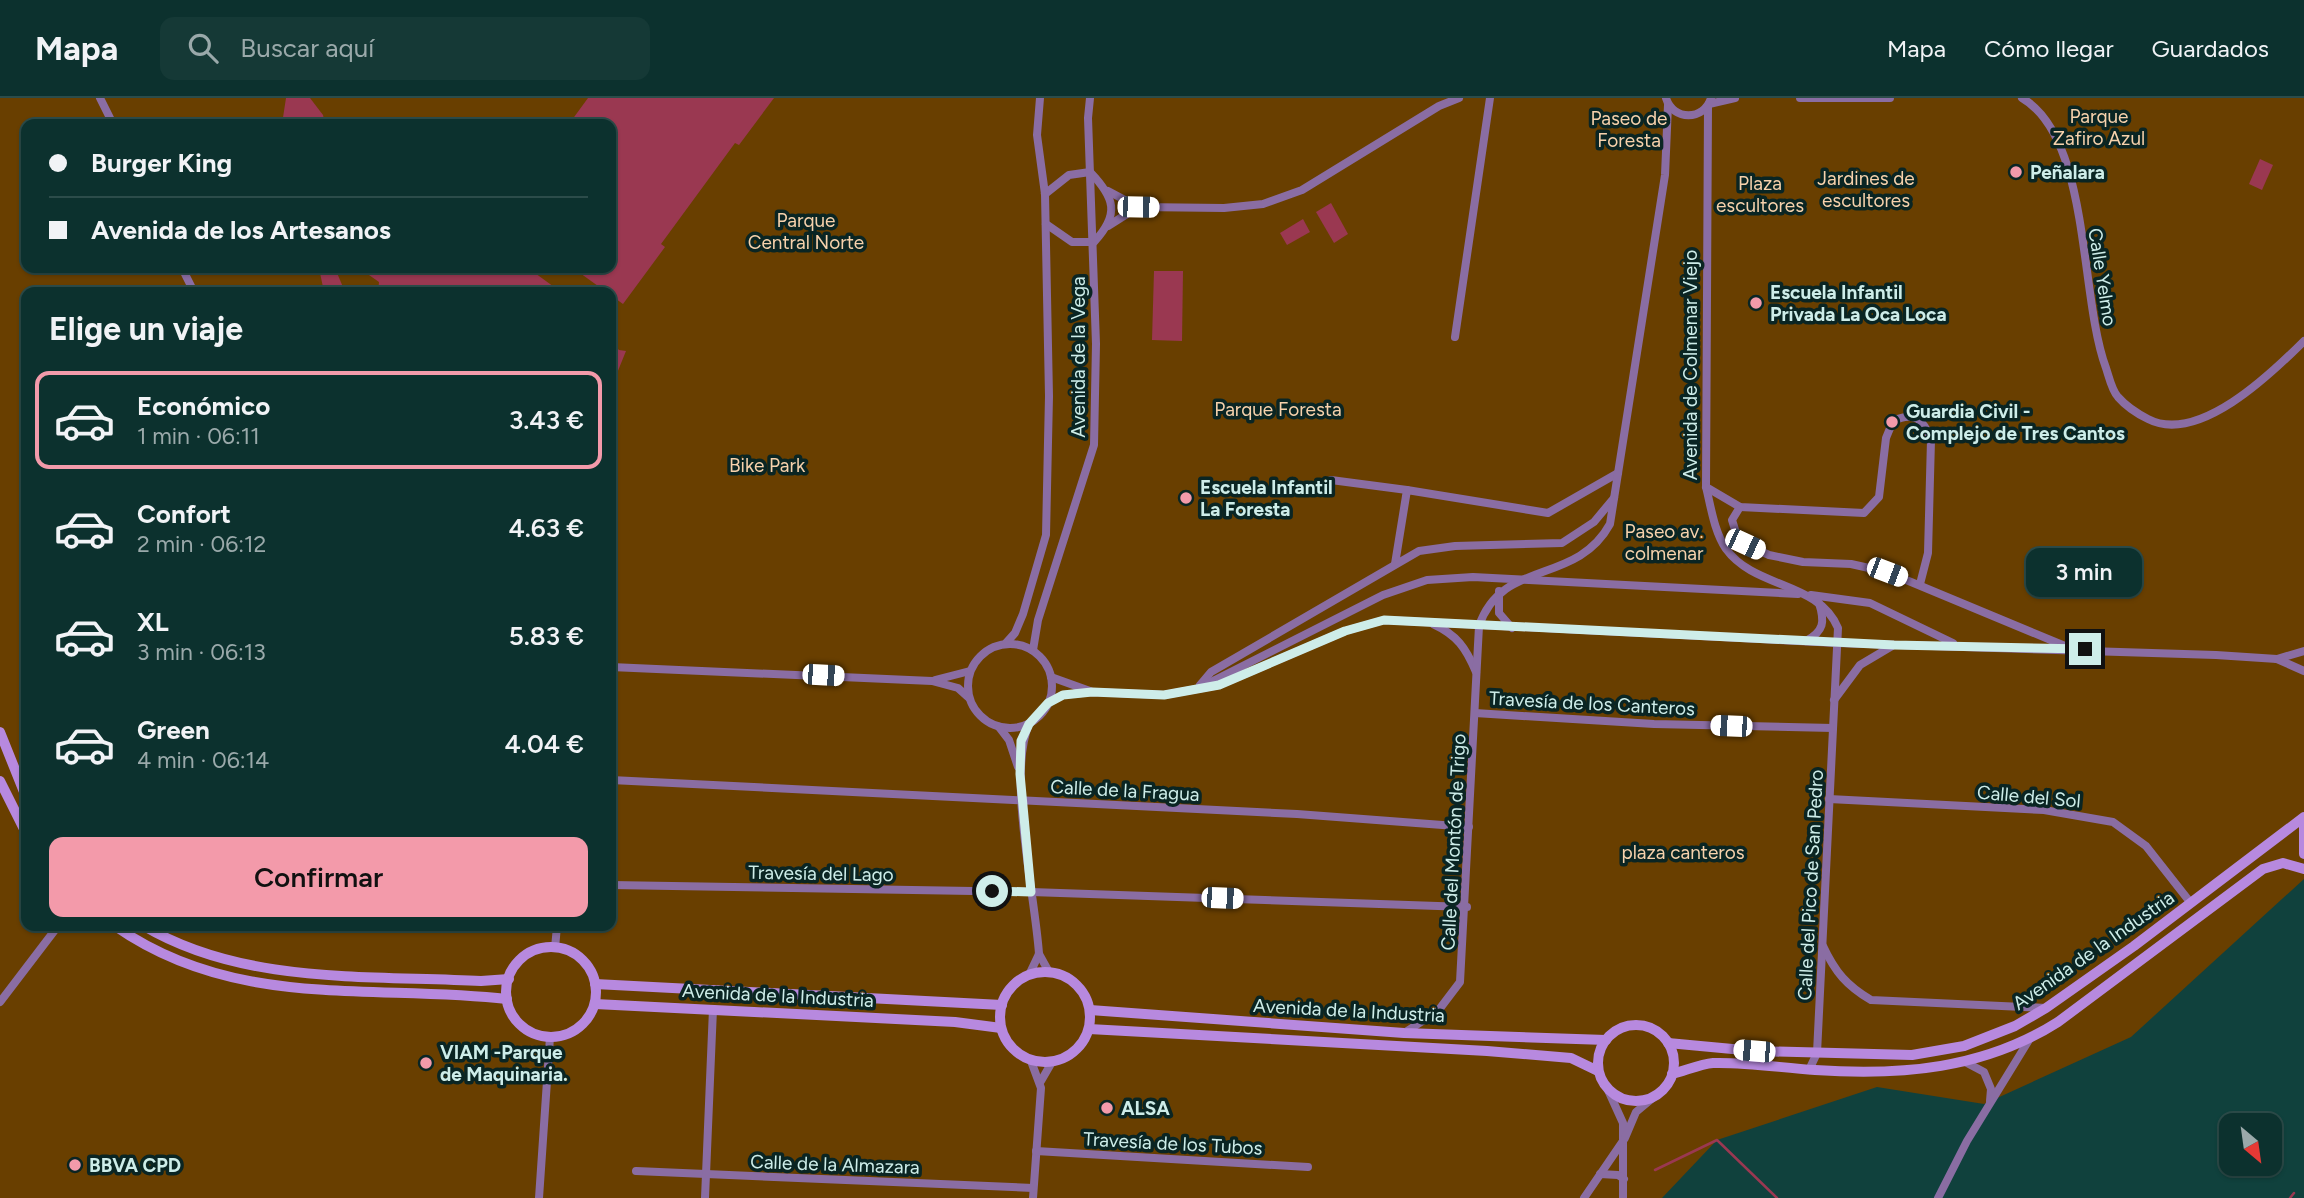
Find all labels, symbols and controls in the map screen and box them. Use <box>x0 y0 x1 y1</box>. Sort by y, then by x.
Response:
search box <box>160 17 650 80</box>
text: Mapa <box>35 29 118 68</box>
icon: search <box>184 29 222 67</box>
text: Buscar aquí <box>240 32 374 64</box>
text: Mapa <box>1887 34 1946 63</box>
text: Cómo llegar <box>1984 34 2114 63</box>
text: Guardados <box>2152 34 2269 63</box>
park label: Parque Zafiro Azul <box>2053 105 2145 150</box>
park label: Paseo de Foresta <box>1591 107 1667 152</box>
text: Burger King <box>91 147 232 179</box>
place label: Peñalara <box>2030 161 2105 184</box>
marker: Peñalara <box>2008 164 2024 180</box>
park label: Jardines de escultores <box>1817 167 1915 212</box>
park label: Plaza escultores <box>1716 172 1804 217</box>
car <box>1117 196 1160 218</box>
park label: Parque Central Norte <box>748 209 864 254</box>
text: Avenida de los Artesanos <box>91 214 391 246</box>
street label: Calle Yelmo <box>2083 226 2122 328</box>
street label: Avenida de Colmenar Viejo <box>1679 250 1702 480</box>
street label: Avenida de la Vega <box>1067 276 1090 438</box>
place label: Escuela Infantil Privada La Oca Loca <box>1770 281 1947 326</box>
marker: Escuela Infantil Privada La Oca Loca <box>1748 295 1764 311</box>
text: Elige un viaje <box>49 310 243 348</box>
icon: car <box>53 389 116 452</box>
text: Económico <box>137 390 270 422</box>
park label: Parque Foresta <box>1214 398 1342 421</box>
place label: Guardia Civil - Complejo de Tres Cantos <box>1906 400 2125 445</box>
text: 3.43 € <box>509 404 584 436</box>
marker: Guardia Civil - Complejo de Tres Cantos <box>1884 414 1900 430</box>
text: 1 min · 06:11 <box>137 422 260 450</box>
park label: Bike Park <box>729 454 806 477</box>
place label: Escuela Infantil La Foresta <box>1200 476 1333 521</box>
marker: Escuela Infantil La Foresta <box>1178 490 1194 506</box>
icon: car <box>53 497 116 560</box>
text: Confort <box>137 498 231 530</box>
text: 4.63 € <box>508 512 584 544</box>
park label: Paseo av. colmenar <box>1625 520 1704 565</box>
car <box>1722 526 1769 562</box>
text: 2 min · 06:12 <box>137 530 266 558</box>
callout: 3 min <box>2027 547 2143 596</box>
car <box>1864 555 1911 589</box>
text: 3 min <box>2056 558 2112 586</box>
icon: car <box>53 605 116 668</box>
text: XL <box>137 606 169 638</box>
text: 5.83 € <box>509 620 584 652</box>
route end <box>2069 633 2101 665</box>
text: 3 min · 06:13 <box>137 638 266 666</box>
car <box>802 663 845 687</box>
street label: Travesía de los Canteros <box>1489 687 1696 720</box>
icon: car <box>53 713 116 776</box>
text: Green <box>137 714 210 746</box>
car <box>1710 715 1753 737</box>
text: 4.04 € <box>505 728 584 760</box>
street label: Calle del Montón de Trigo <box>1436 733 1471 951</box>
text: 4 min · 06:14 <box>137 746 269 774</box>
street label: Calle del Pico de San Pedro <box>1793 769 1828 1001</box>
street label: Calle de la Fragua <box>1050 775 1200 806</box>
street label: Calle del Sol <box>1976 781 2082 812</box>
button: Confirmar <box>49 837 588 917</box>
park label: plaza canteros <box>1621 841 1745 864</box>
street label: Travesía del Lago <box>748 861 894 886</box>
route start <box>976 875 1008 907</box>
street label: Avenida de la Industria <box>2008 886 2179 1015</box>
car <box>1201 887 1244 909</box>
street label: Avenida de la Industria <box>681 979 874 1012</box>
street label: Avenida de la Industria <box>1252 994 1445 1027</box>
car <box>1733 1039 1776 1063</box>
place label: VIAM -Parque de Maquinaria. <box>440 1041 568 1086</box>
marker: VIAM -Parque de Maquinaria. <box>418 1055 434 1071</box>
place label: ALSA <box>1121 1097 1170 1120</box>
marker: ALSA <box>1099 1100 1115 1116</box>
north arrow <box>2219 1113 2282 1176</box>
map controls <box>2219 1113 2282 1176</box>
street label: Travesía de los Tubos <box>1083 1127 1263 1160</box>
street label: Calle de la Almazara <box>750 1150 920 1179</box>
place label: BBVA CPD <box>89 1154 181 1177</box>
marker: BBVA CPD <box>67 1157 83 1173</box>

